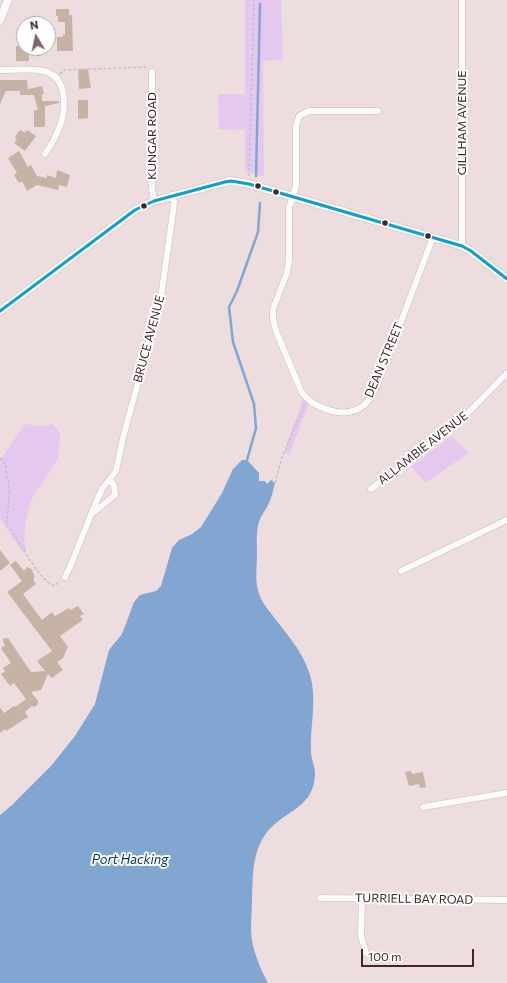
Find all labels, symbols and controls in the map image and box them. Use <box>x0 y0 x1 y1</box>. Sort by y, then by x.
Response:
north arrow <box>16 16 56 56</box>
text: N <box>29 18 39 32</box>
street label: GILLHAM AVENUE <box>455 71 469 175</box>
street label: KUNGAR ROAD <box>145 92 159 180</box>
unlabelled marker <box>253 181 263 191</box>
unlabelled marker <box>271 187 281 197</box>
unlabelled marker <box>139 201 149 211</box>
unlabelled marker <box>380 218 390 228</box>
unlabelled marker <box>423 231 433 241</box>
street label: BRUCE AVENUE <box>130 294 168 384</box>
street label: DEAN STREET <box>362 320 406 400</box>
street label: ALLAMBIE AVENUE <box>375 408 471 488</box>
water label: Port Hacking <box>92 852 168 868</box>
street label: TURRIELL BAY ROAD <box>355 891 473 907</box>
scale bar <box>363 941 476 967</box>
text: 100 m <box>368 949 402 963</box>

